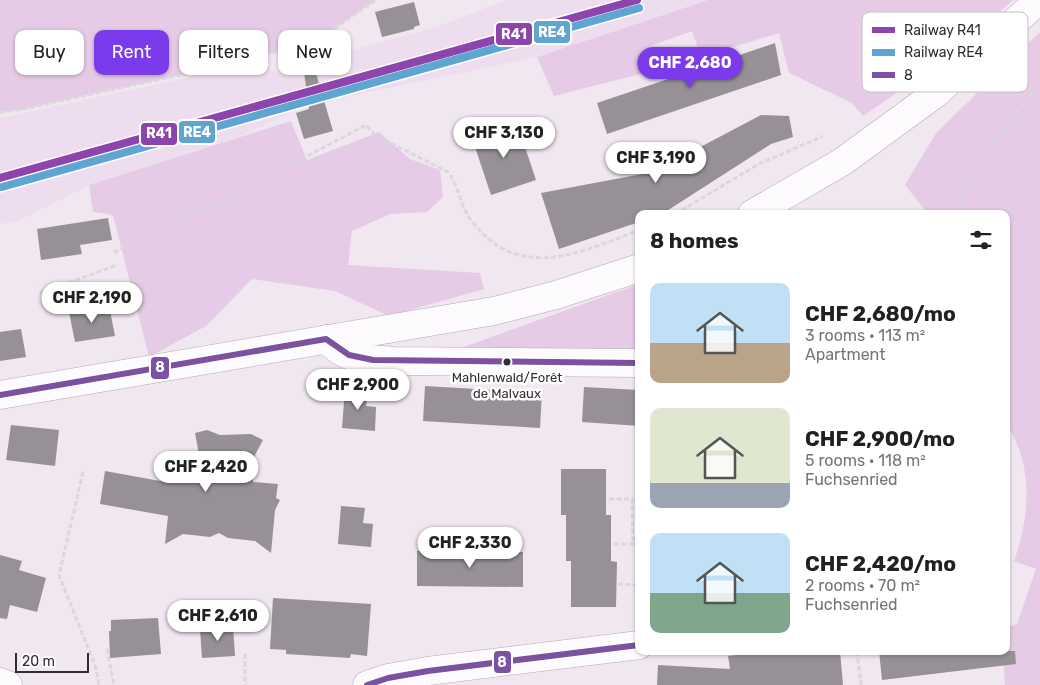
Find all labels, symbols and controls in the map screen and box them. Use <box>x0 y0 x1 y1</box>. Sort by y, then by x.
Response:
legend <box>862 12 1028 92</box>
line badge: RE4 <box>533 20 571 44</box>
line badge: R41 <box>495 22 533 46</box>
text: Railway R41 <box>904 22 981 39</box>
text: RE4 <box>538 24 566 41</box>
text: R41 <box>501 26 527 43</box>
chip: Buy <box>15 30 84 75</box>
chip: Rent <box>94 30 169 75</box>
chip: Filters <box>179 30 268 75</box>
chip: New <box>278 30 351 75</box>
text: Railway RE4 <box>904 44 984 61</box>
pin: CHF 2,680 <box>633 46 747 89</box>
text: CHF 2,680 <box>648 53 732 72</box>
text: 8 <box>904 67 913 84</box>
pin: CHF 3,130 <box>447 116 561 159</box>
line badge: RE4 <box>178 120 216 144</box>
line badge: R41 <box>140 122 178 146</box>
text: CHF 3,130 <box>464 123 544 142</box>
text: RE4 <box>183 124 211 141</box>
text: R41 <box>146 125 172 142</box>
pin: CHF 3,190 <box>599 142 713 184</box>
text: CHF 3,190 <box>616 148 696 167</box>
icon: filters <box>967 226 995 254</box>
text: 8 homes <box>650 228 739 253</box>
pin: CHF 2,190 <box>35 282 149 324</box>
text: CHF 2,190 <box>52 288 132 307</box>
text: CHF 2,680/mo <box>805 301 956 326</box>
icon: home <box>690 303 750 363</box>
text: 3 rooms · 113 m² <box>805 326 925 345</box>
text: Apartment <box>805 345 885 364</box>
line badge: 8 <box>150 356 170 380</box>
marker: Mahlenwald/Forêt de Malvaux <box>502 357 512 367</box>
text: 8 <box>155 359 165 376</box>
pin: CHF 2,900 <box>301 368 415 411</box>
place label: Mahlenwald/Forêt de Malvaux <box>452 370 562 401</box>
text: CHF 2,900 <box>317 375 399 394</box>
text: CHF 2,900/mo <box>805 426 955 451</box>
icon: home <box>690 428 750 488</box>
pin: CHF 2,420 <box>149 450 263 493</box>
text: 5 rooms · 118 m² <box>805 451 926 470</box>
text: CHF 2,420 <box>164 457 248 476</box>
text: Fuchsenried <box>805 470 898 489</box>
pin: CHF 2,330 <box>413 526 527 569</box>
text: CHF 2,330 <box>428 533 512 552</box>
text: CHF 2,420/mo <box>805 551 956 576</box>
icon: home <box>690 553 750 613</box>
text: 2 rooms · 70 m² <box>805 576 920 595</box>
text: Fuchsenried <box>805 595 898 614</box>
pin: CHF 2,610 <box>161 600 275 642</box>
text: CHF 2,610 <box>178 606 258 625</box>
scale bar <box>15 650 89 673</box>
line badge: 8 <box>493 650 512 674</box>
text: 20 m <box>22 653 55 670</box>
text: 8 <box>497 654 507 671</box>

